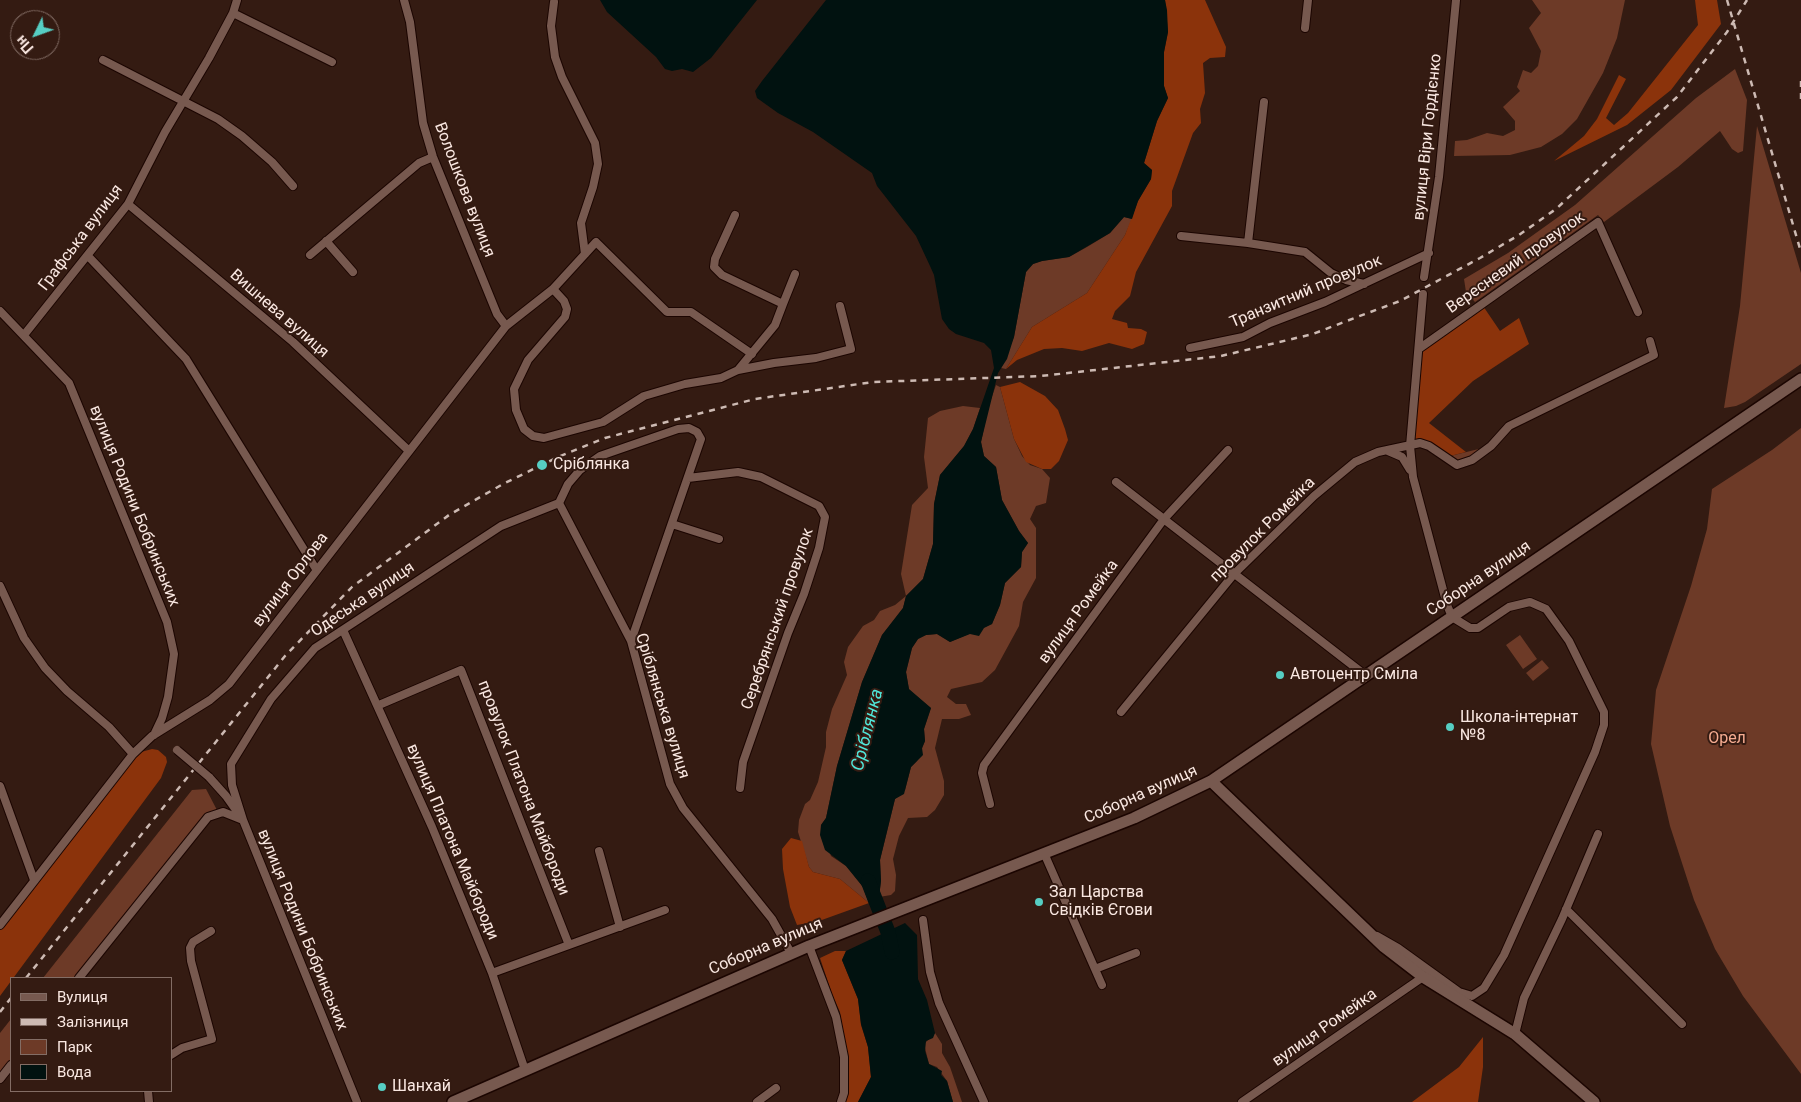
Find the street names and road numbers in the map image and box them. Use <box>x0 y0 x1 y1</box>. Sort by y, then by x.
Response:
street label: вулиця Віри Гордієнко <box>1410 53 1446 221</box>
street label: Волошкова вулиця <box>429 120 499 260</box>
street label: Графська вулиця <box>35 181 127 295</box>
street label: Вересневий провулок <box>1443 208 1589 318</box>
street label: Транзитний провулок <box>1227 251 1385 333</box>
street label: Вишнева вулиця <box>226 266 332 362</box>
street label: вулиця Родини Бобринських <box>85 403 183 609</box>
street label: провулок Ромейка <box>1206 473 1320 587</box>
street label: Серебрянський провулок <box>738 526 818 712</box>
street label: вулиця Орлова <box>249 529 333 631</box>
street label: Соборна вулиця <box>1423 537 1535 621</box>
street label: вулиця Ромейка <box>1035 557 1123 667</box>
street label: Одеська вулиця <box>308 558 418 642</box>
street label: Сріблянська вулиця <box>631 631 693 781</box>
street label: провулок Платона Майбороди <box>473 678 573 898</box>
street label: вулиця Платона Майбороди <box>402 741 502 943</box>
street label: Соборна вулиця <box>1082 762 1200 828</box>
street label: вулиця Родини Бобринських <box>253 827 351 1033</box>
street label: Соборна вулиця <box>706 914 826 980</box>
street label: вулиця Ромейка <box>1269 985 1381 1071</box>

